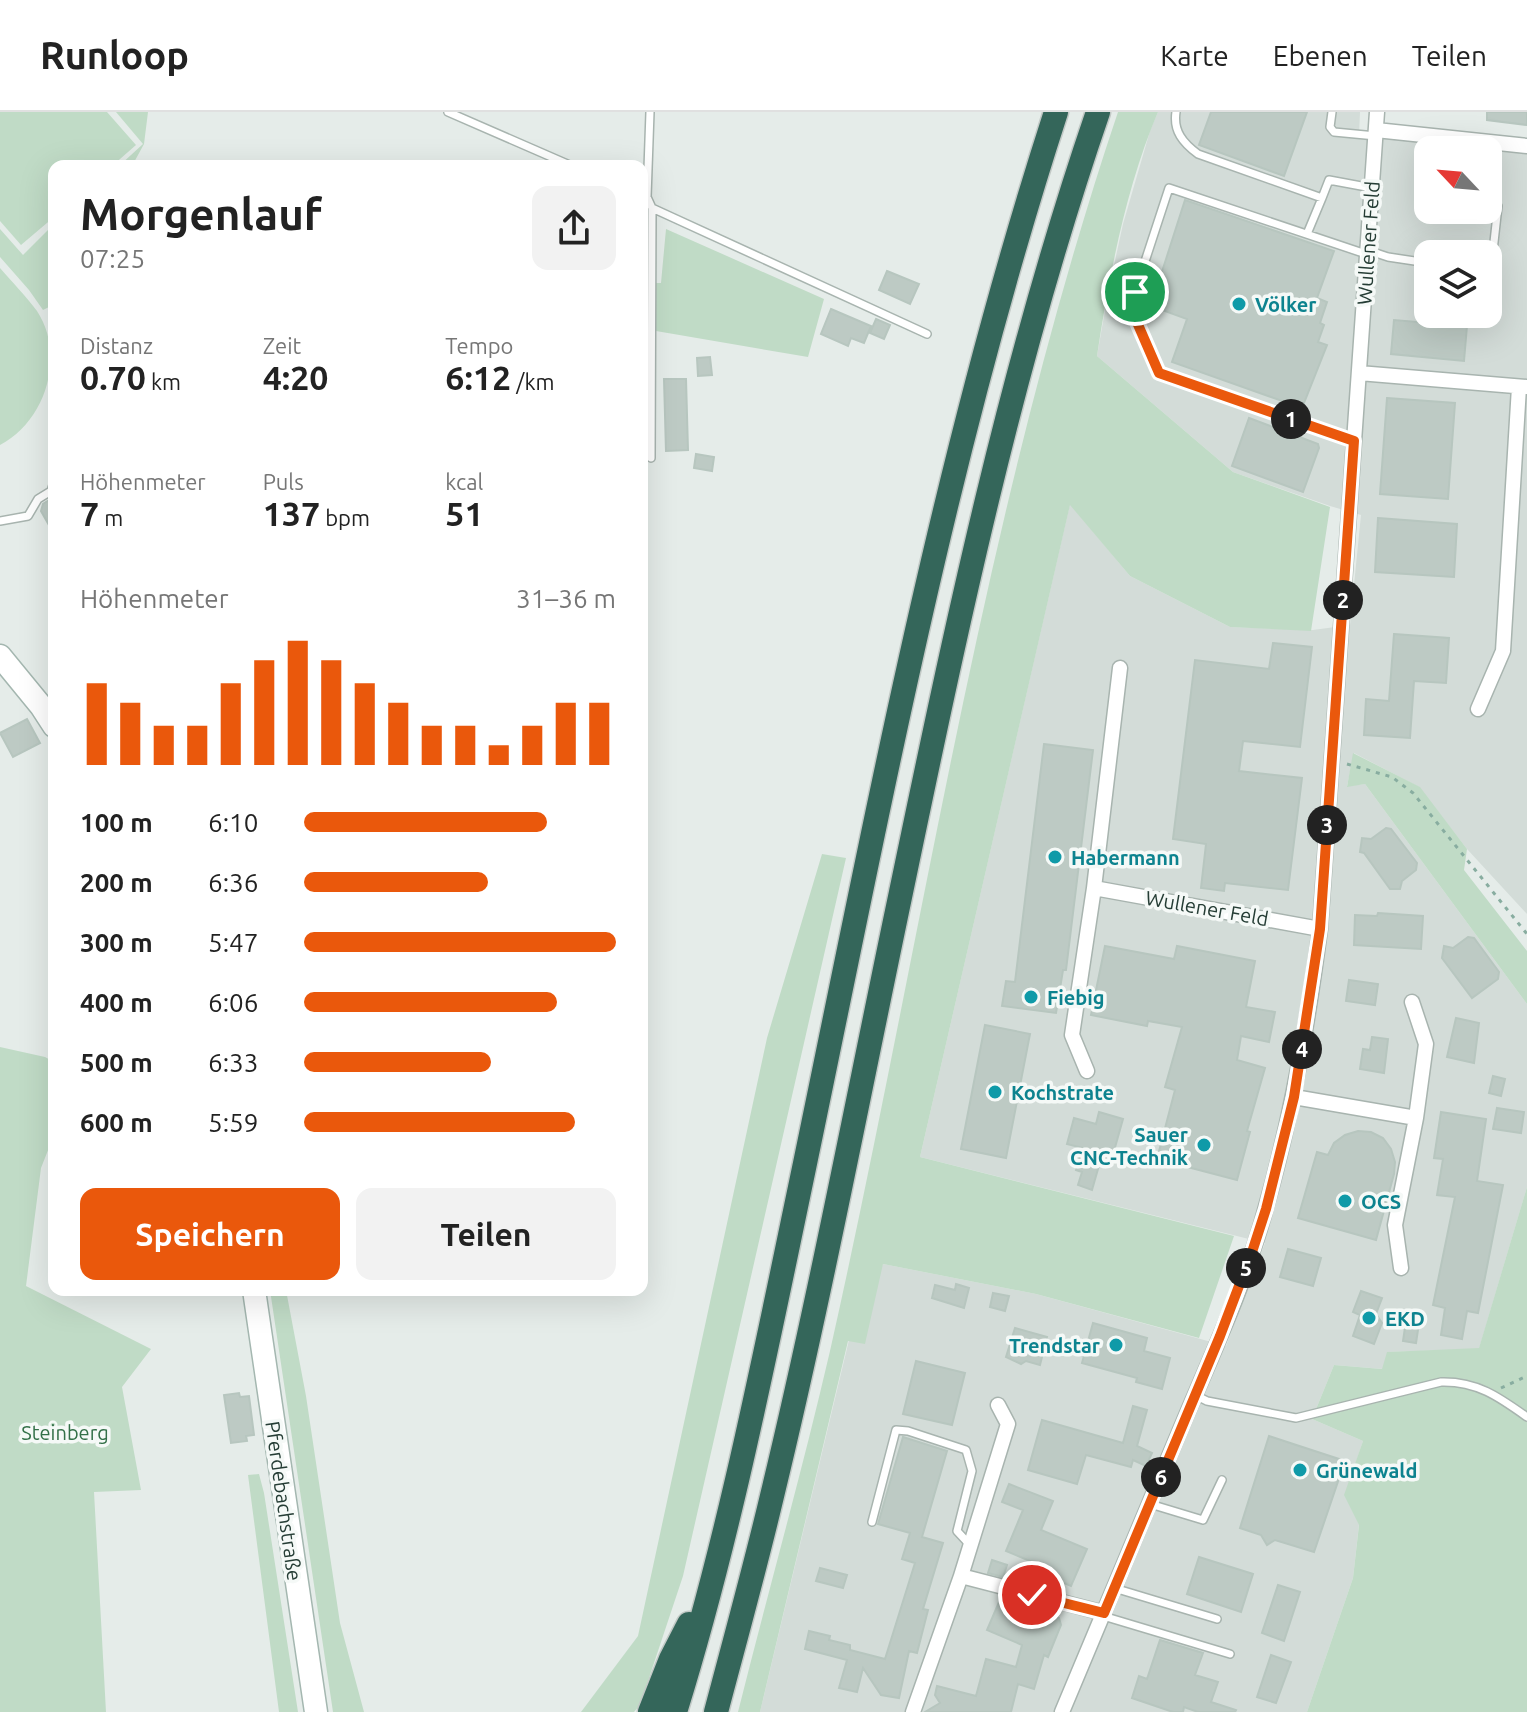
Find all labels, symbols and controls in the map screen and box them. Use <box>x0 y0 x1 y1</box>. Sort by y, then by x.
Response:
text: Runloop <box>40 34 189 76</box>
text: Karte <box>1160 40 1229 71</box>
text: Ebenen <box>1273 40 1368 71</box>
text: Teilen <box>1412 40 1487 71</box>
north arrow <box>1414 136 1502 224</box>
map controls <box>1414 136 1502 328</box>
street label: Wullener Feld <box>1352 180 1384 306</box>
button: share <box>532 186 616 270</box>
text: Morgenlauf <box>80 189 322 238</box>
button: layers <box>1414 240 1502 328</box>
text: 07:25 <box>80 244 145 273</box>
pin <box>1101 258 1169 326</box>
icon: arrive <box>1113 270 1157 314</box>
place label: Völker <box>1255 293 1317 316</box>
marker: Völker <box>1230 295 1248 313</box>
text: Distanz <box>80 333 153 358</box>
text: Zeit <box>263 333 301 358</box>
text: Tempo <box>445 333 513 358</box>
text: 0.70 <box>80 358 146 396</box>
text: 4:20 <box>263 358 329 396</box>
text: 6:12 <box>445 358 511 396</box>
text: km <box>146 369 181 394</box>
text: /km <box>511 369 555 394</box>
pin: 1 <box>1271 399 1311 439</box>
text: 1 <box>1285 406 1297 431</box>
text: Höhenmeter <box>80 469 206 494</box>
text: Puls <box>263 469 304 494</box>
text: kcal <box>445 469 483 494</box>
text: 7 <box>80 494 99 532</box>
text: 137 <box>263 494 320 532</box>
text: 51 <box>445 494 484 532</box>
text: m <box>99 505 123 530</box>
text: bpm <box>320 505 370 530</box>
pin: 2 <box>1323 580 1363 620</box>
text: Höhenmeter <box>80 584 229 613</box>
text: 31–36 m <box>516 584 616 613</box>
text: 2 <box>1337 587 1349 612</box>
pin: 3 <box>1307 805 1347 845</box>
text: 100 m <box>80 808 153 837</box>
text: 6:10 <box>208 808 258 837</box>
text: 3 <box>1321 812 1333 837</box>
place label: Habermann <box>1071 846 1180 869</box>
marker: Habermann <box>1046 848 1064 866</box>
text: 200 m <box>80 868 153 897</box>
text: 6:36 <box>208 868 258 897</box>
street label: Wullener Feld <box>1144 886 1270 930</box>
text: 300 m <box>80 928 153 957</box>
text: 5:47 <box>208 928 258 957</box>
place label: Fiebig <box>1047 986 1105 1009</box>
text: 400 m <box>80 988 153 1017</box>
text: 6:06 <box>208 988 258 1017</box>
marker: Fiebig <box>1022 988 1040 1006</box>
pin: 4 <box>1282 1029 1322 1069</box>
text: 4 <box>1296 1036 1308 1061</box>
text: 500 m <box>80 1048 153 1077</box>
text: 6:33 <box>208 1048 258 1077</box>
place label: Kochstrate <box>1011 1081 1114 1104</box>
marker: Kochstrate <box>986 1083 1004 1101</box>
text: 600 m <box>80 1108 153 1137</box>
text: 5:59 <box>208 1108 258 1137</box>
place label: Sauer CNC-Technik <box>1070 1123 1189 1169</box>
marker: Sauer CNC-Technik <box>1195 1136 1213 1154</box>
button: Speichern <box>80 1188 340 1280</box>
button: Teilen <box>356 1188 616 1280</box>
place label: OCS <box>1361 1190 1401 1213</box>
marker: OCS <box>1336 1192 1354 1210</box>
pin: 5 <box>1226 1248 1266 1288</box>
text: 5 <box>1240 1255 1252 1280</box>
place label: EKD <box>1385 1307 1425 1330</box>
marker: EKD <box>1360 1309 1378 1327</box>
place label: Trendstar <box>1009 1334 1101 1357</box>
marker: Trendstar <box>1107 1336 1125 1354</box>
street label: Pferdebachstraße <box>261 1420 307 1582</box>
park label: Steinberg <box>21 1421 109 1444</box>
pin: 6 <box>1141 1457 1181 1497</box>
place label: Grünewald <box>1316 1459 1417 1482</box>
marker: Grünewald <box>1291 1461 1309 1479</box>
text: 6 <box>1155 1464 1167 1489</box>
pin <box>998 1561 1066 1629</box>
icon: check <box>1010 1573 1054 1617</box>

